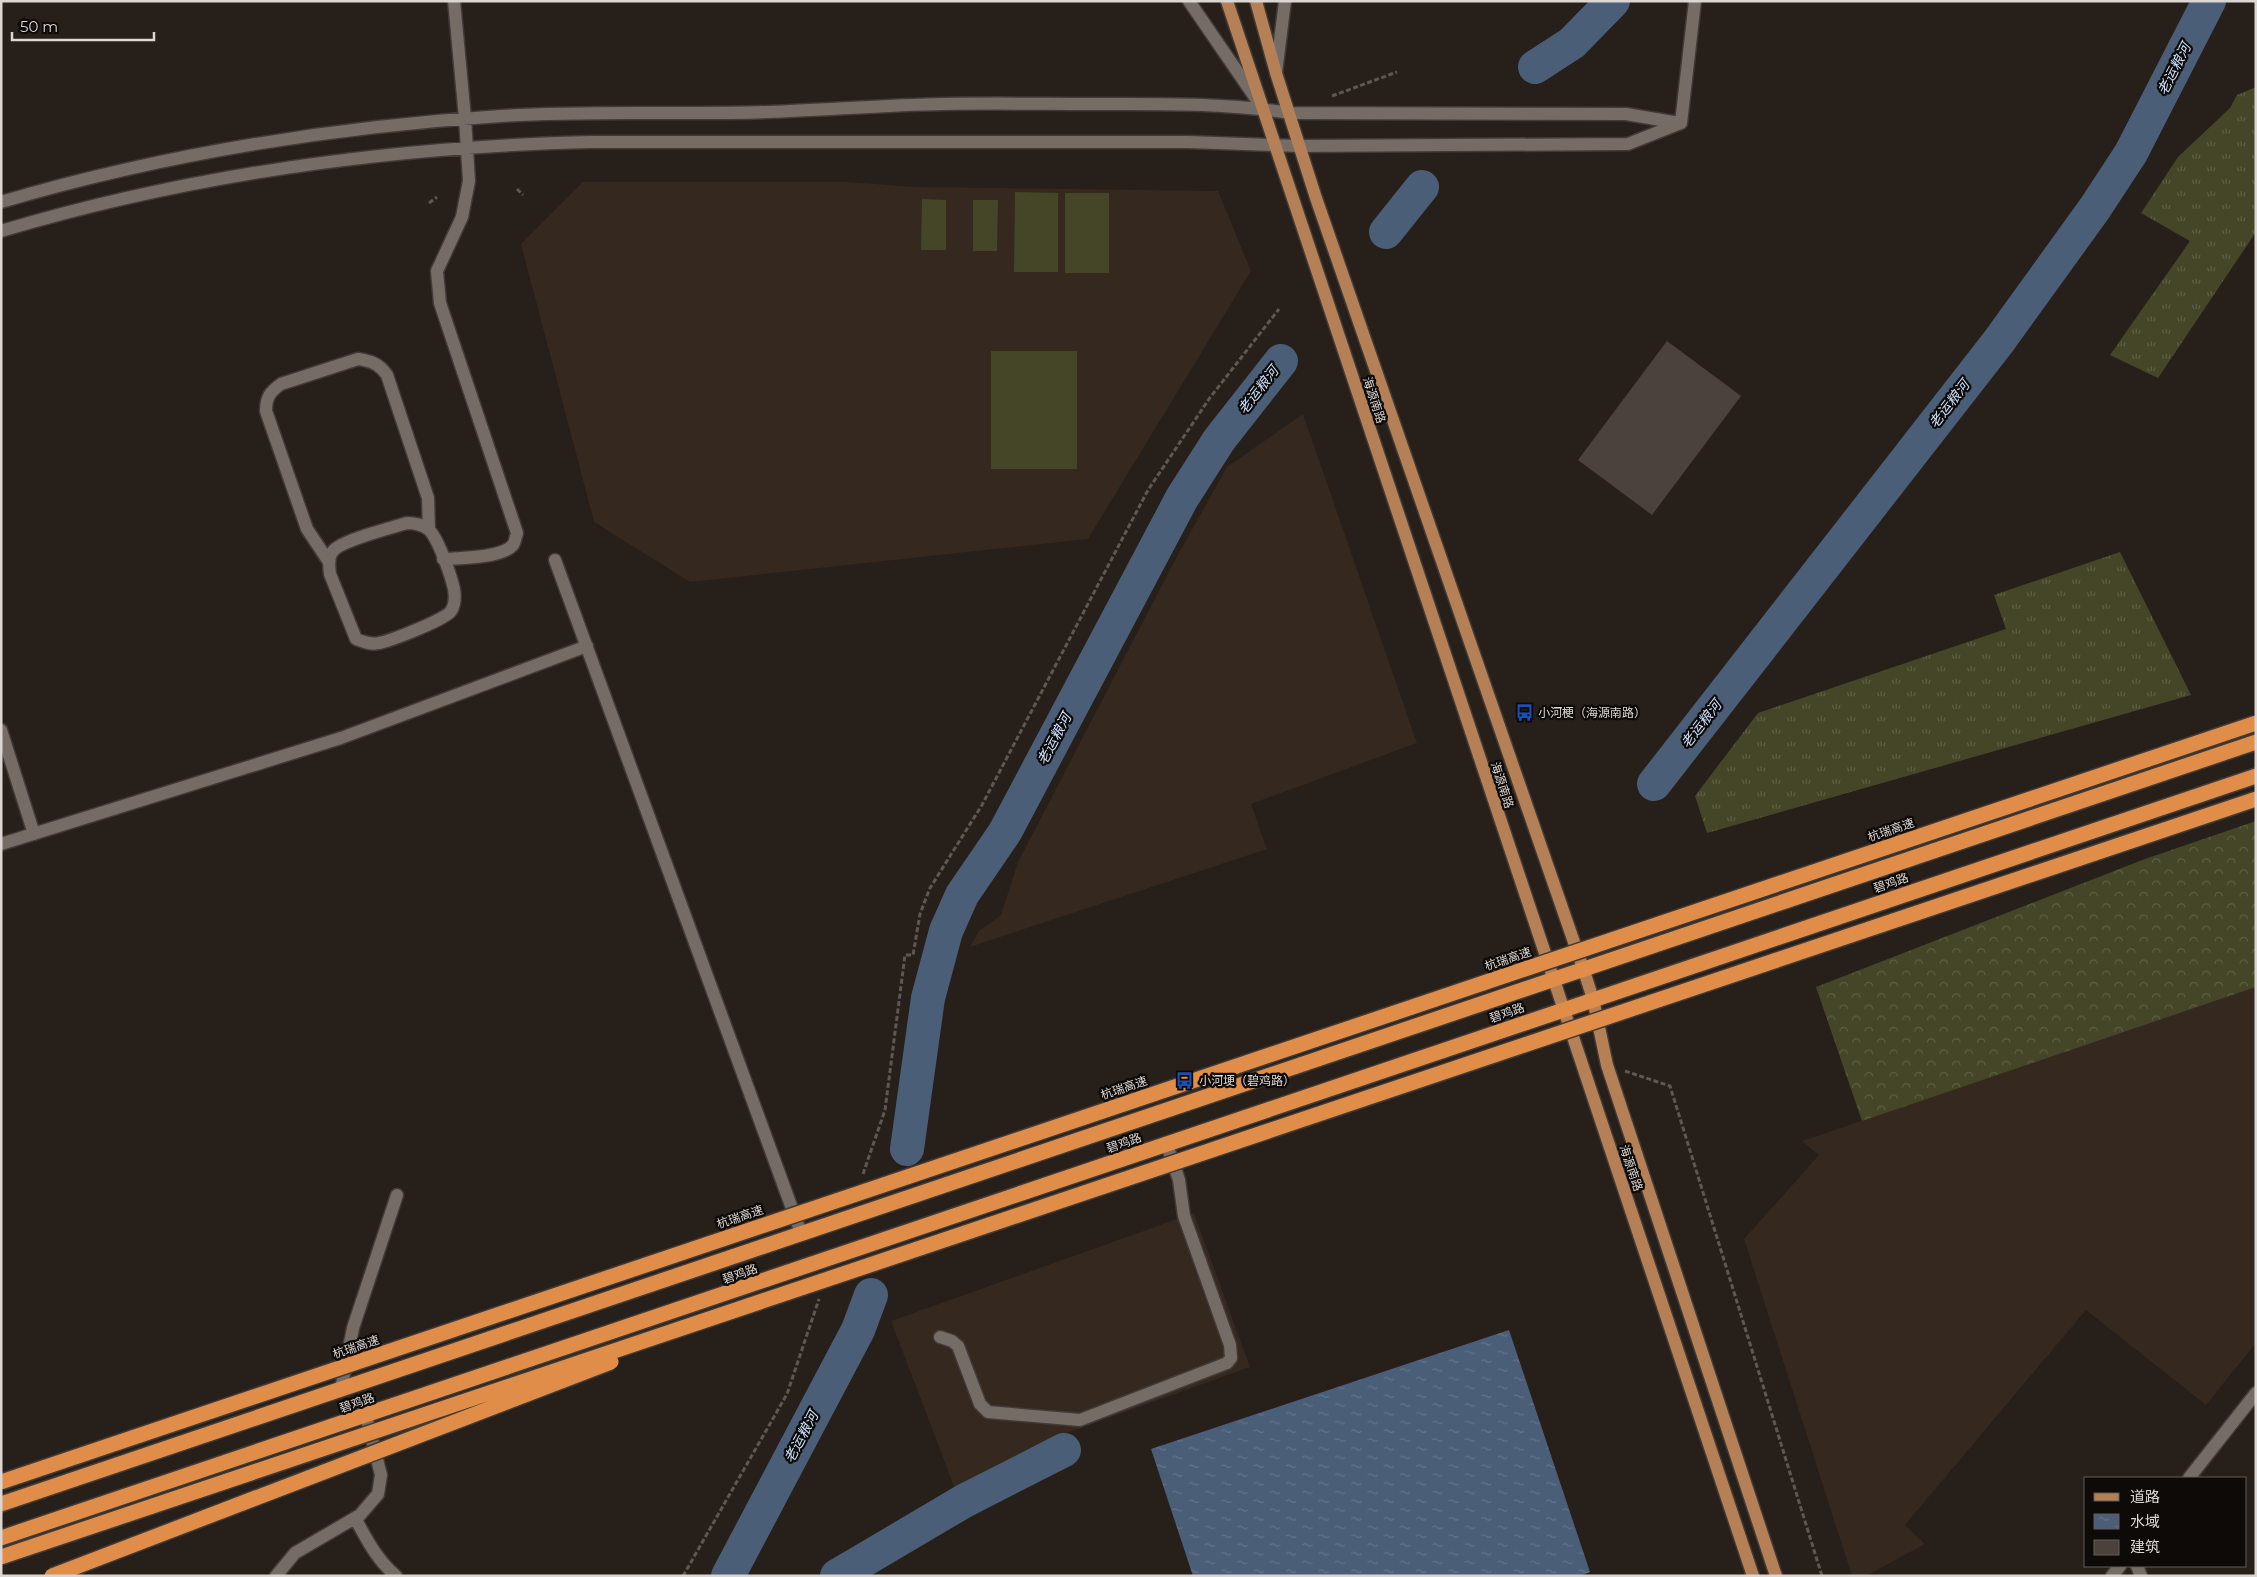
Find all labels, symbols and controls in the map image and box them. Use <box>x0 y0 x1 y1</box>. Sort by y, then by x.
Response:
scale bar <box>12 10 155 42</box>
text: 50 m <box>20 17 58 36</box>
water label: 老运粮河 <box>2153 37 2196 98</box>
water label: 老运粮河 <box>1234 360 1284 418</box>
water label: 老运粮河 <box>1925 374 1975 432</box>
street label: 海源南路 <box>1360 375 1389 425</box>
water label: 老运粮河 <box>1677 694 1727 752</box>
bus stop icon: 小河梗（海源南路） <box>1514 703 1534 723</box>
place label: 小河梗（海源南路） <box>1538 705 1646 720</box>
water label: 老运粮河 <box>1033 707 1077 768</box>
street label: 海源南路 <box>1488 760 1517 810</box>
street label: 杭瑞高速 <box>1866 815 1916 844</box>
street label: 碧鸡路 <box>1871 870 1910 895</box>
street label: 杭瑞高速 <box>1483 944 1533 973</box>
street label: 碧鸡路 <box>1487 1000 1526 1025</box>
bus stop icon: 小河埂（碧鸡路） <box>1175 1071 1195 1091</box>
street label: 杭瑞高速 <box>1099 1073 1149 1102</box>
place label: 小河埂（碧鸡路） <box>1199 1073 1295 1088</box>
street label: 碧鸡路 <box>1104 1130 1143 1155</box>
street label: 海源南路 <box>1617 1143 1646 1193</box>
street label: 杭瑞高速 <box>715 1202 765 1231</box>
street label: 碧鸡路 <box>720 1261 759 1286</box>
street label: 杭瑞高速 <box>331 1332 381 1361</box>
street label: 碧鸡路 <box>337 1390 376 1415</box>
water label: 老运粮河 <box>780 1405 824 1466</box>
legend <box>2084 1477 2247 1567</box>
text: 道路 <box>2130 1487 2160 1506</box>
text: 水域 <box>2130 1512 2160 1531</box>
text: 建筑 <box>2130 1537 2160 1556</box>

